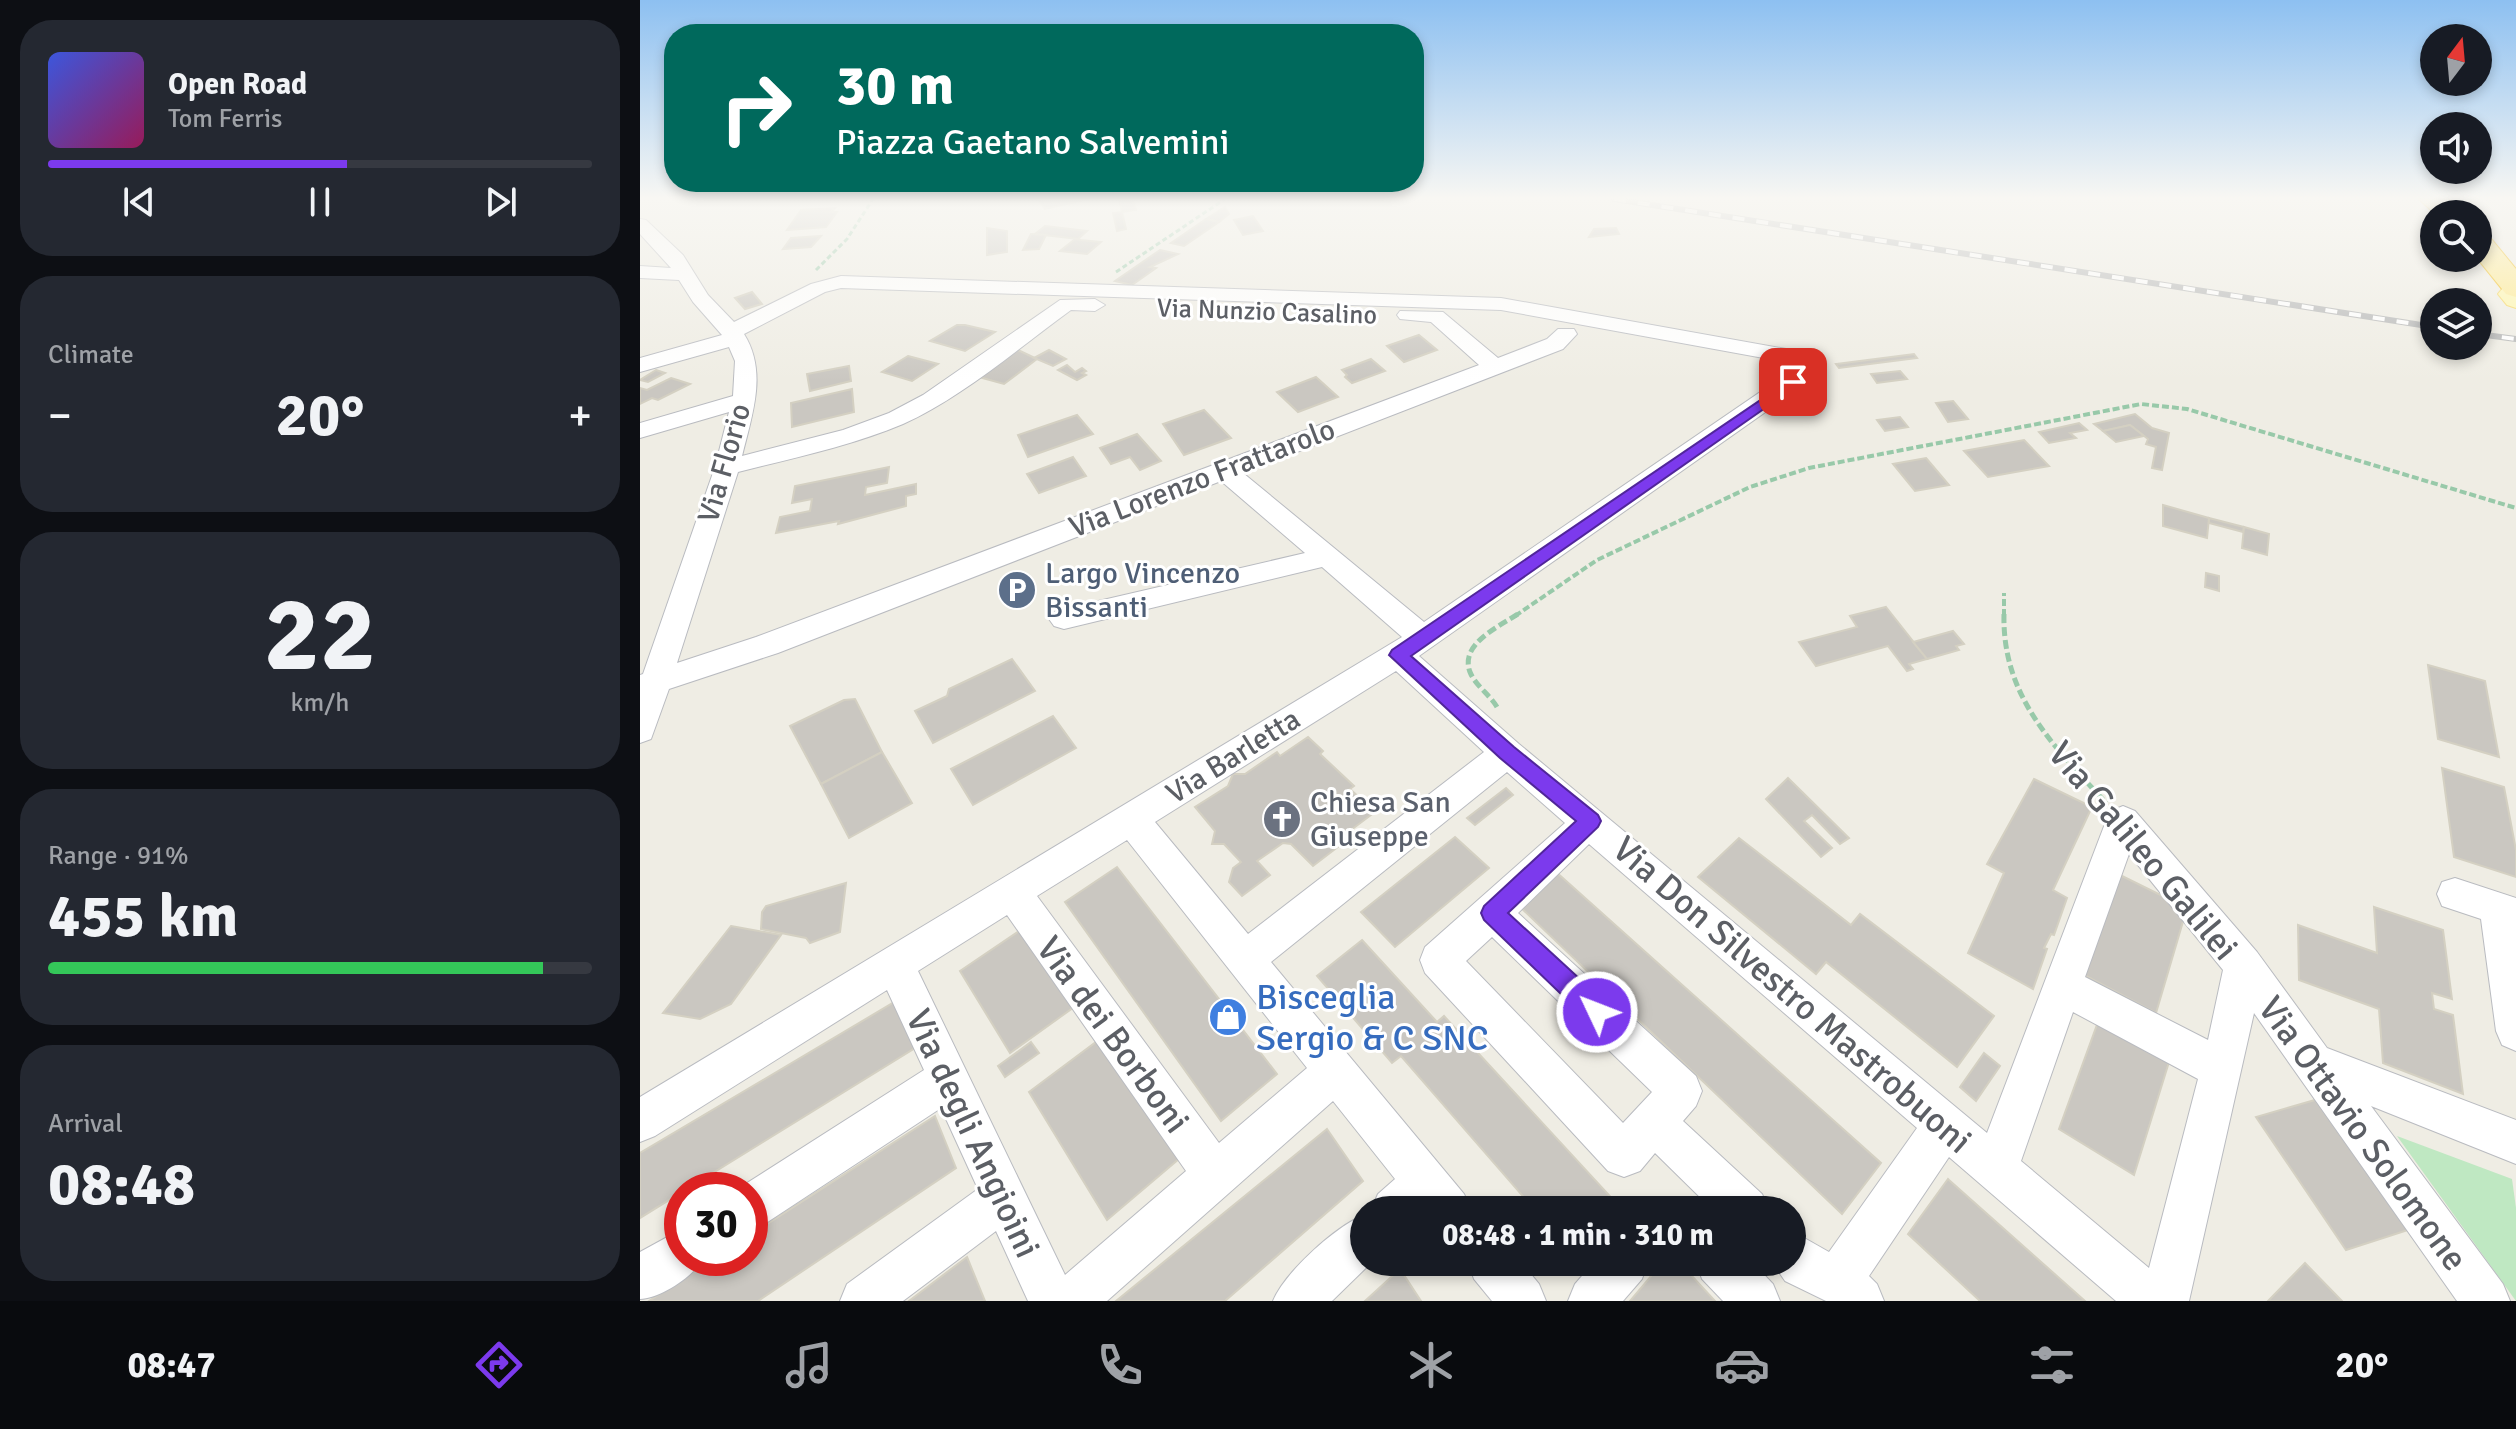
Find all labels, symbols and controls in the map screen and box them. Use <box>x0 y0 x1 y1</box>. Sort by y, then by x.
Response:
north arrow <box>2420 24 2492 96</box>
map controls <box>2420 24 2492 360</box>
text: 30 m <box>836 51 954 120</box>
icon: right <box>704 56 808 160</box>
text: Open Road <box>168 66 307 103</box>
text: Tom Ferris <box>168 103 282 135</box>
button: sound <box>2420 112 2492 184</box>
text: Piazza Gaetano Salvemini <box>836 120 1229 165</box>
icon: previous <box>117 180 161 224</box>
icon: pause <box>298 180 342 224</box>
icon: next <box>479 180 523 224</box>
button: search <box>2420 200 2492 272</box>
button: layers <box>2420 288 2492 360</box>
street label: Via Nunzio Casalino <box>1156 292 1378 332</box>
text: Climate <box>48 339 134 371</box>
pin <box>1759 348 1827 416</box>
icon: arrive <box>1771 360 1815 404</box>
text: 20° <box>276 379 364 453</box>
text: − <box>48 389 72 443</box>
text: + <box>568 389 592 443</box>
street label: Via Florio <box>690 399 759 527</box>
street label: Via Lorenzo Frattarolo <box>1064 411 1340 546</box>
place label: Largo Vincenzo Bissanti <box>1045 555 1240 626</box>
parking icon: Largo Vincenzo Bissanti <box>996 569 1038 611</box>
text: 22 <box>264 571 376 699</box>
text: km/h <box>291 687 349 719</box>
street label: Via Barletta <box>1159 701 1307 812</box>
street label: Via Galileo Galilei <box>2038 732 2248 970</box>
place label: Chiesa San Giuseppe <box>1310 784 1451 855</box>
church icon: Chiesa San Giuseppe <box>1261 798 1303 840</box>
street label: Via Don Silvestro Mastrobuoni <box>1603 827 1981 1163</box>
text: Range · 91% <box>48 840 189 872</box>
text: 455 km <box>48 880 238 954</box>
street label: Via dei Borboni <box>1026 928 1199 1142</box>
position arrow <box>1555 970 1639 1054</box>
place label: Bisceglia Sergio & C SNC <box>1256 975 1488 1061</box>
street label: Via Ottavio Solomone <box>2248 988 2477 1280</box>
shop icon: Bisceglia Sergio & C SNC <box>1207 996 1249 1038</box>
street label: Via degli Angioini <box>895 1002 1050 1265</box>
text: Arrival <box>48 1108 123 1140</box>
text: 08:48 <box>48 1148 195 1222</box>
speed limit sign: 30 <box>664 1172 768 1276</box>
text: 08:48 · 1 min · 310 m <box>1442 1217 1714 1254</box>
icon: directions <box>471 1337 527 1393</box>
icon: music <box>781 1337 837 1393</box>
icon: phone <box>1092 1337 1148 1393</box>
icon: climate <box>1403 1337 1459 1393</box>
icon: car <box>1714 1337 1770 1393</box>
icon: filters <box>2024 1337 2080 1393</box>
text: 08:47 <box>127 1343 216 1388</box>
text: 20° <box>2335 1343 2389 1388</box>

